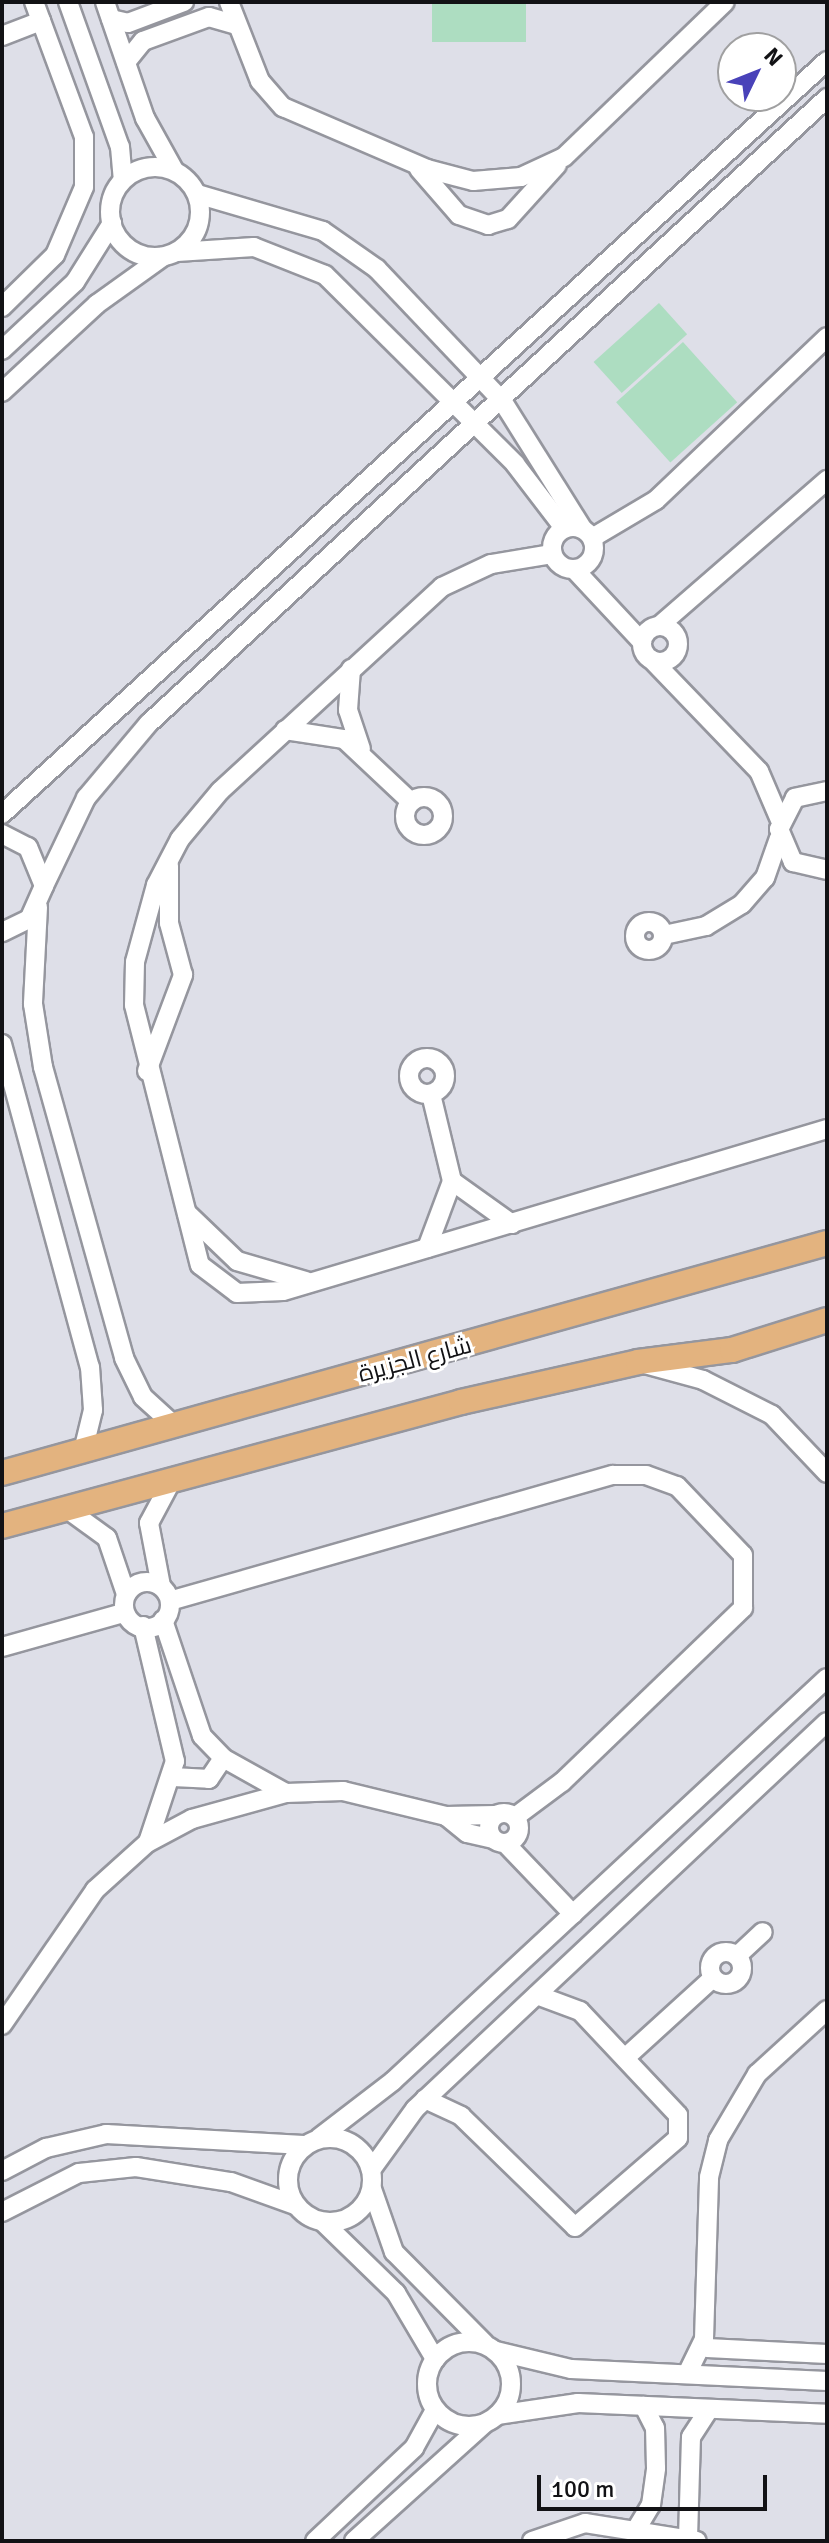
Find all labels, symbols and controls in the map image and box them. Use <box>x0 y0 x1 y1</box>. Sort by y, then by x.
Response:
north arrow <box>717 32 797 112</box>
text: N <box>758 42 789 71</box>
street label: شارع الجزيرة <box>355 1331 475 1389</box>
scale bar <box>541 2459 771 2509</box>
text: 100 m <box>551 2474 614 2504</box>

